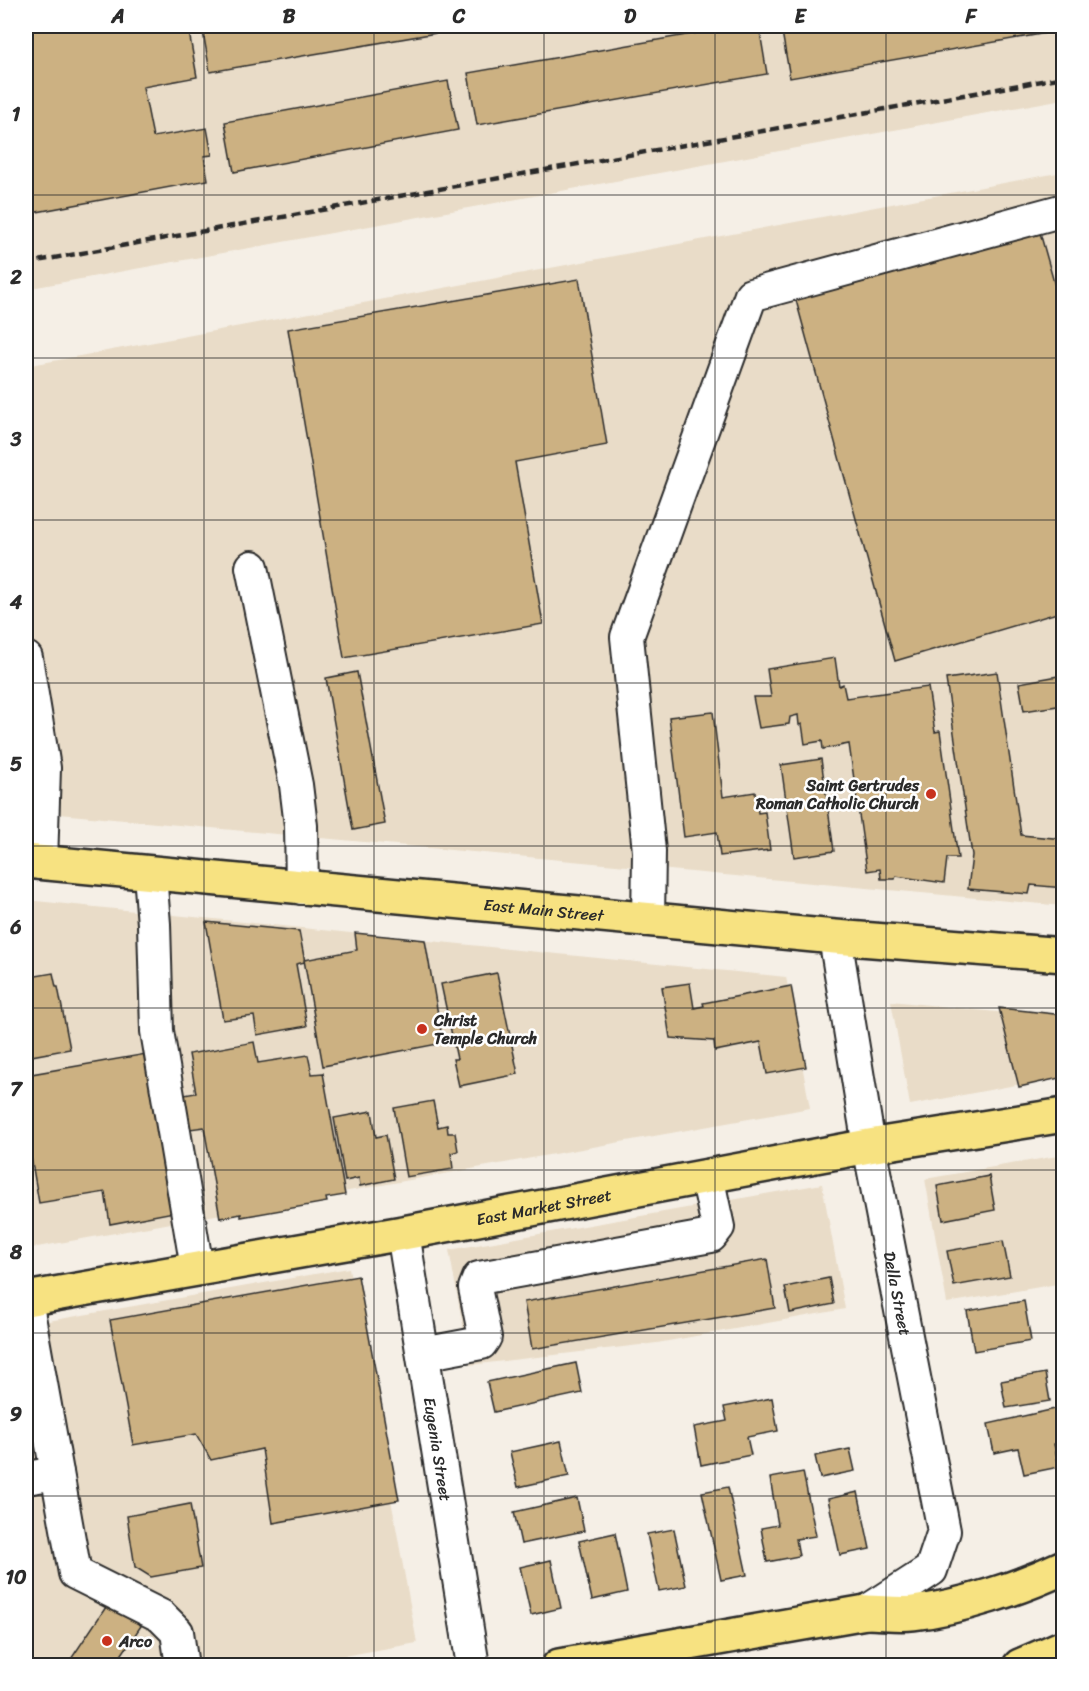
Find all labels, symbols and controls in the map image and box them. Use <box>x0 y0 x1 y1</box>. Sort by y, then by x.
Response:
text: A <box>110 0 125 34</box>
text: B <box>283 0 296 34</box>
text: C <box>452 0 466 34</box>
text: D <box>624 0 637 34</box>
text: E <box>794 0 807 34</box>
text: F <box>965 0 978 34</box>
text: 1 <box>12 97 21 132</box>
text: 2 <box>9 260 22 295</box>
text: 3 <box>10 422 22 457</box>
text: 4 <box>9 585 23 620</box>
text: 5 <box>10 747 22 782</box>
place label: Saint Gertrudes Roman Catholic Church <box>755 771 920 818</box>
marker: Saint Gertrudes Roman Catholic Church <box>924 787 938 801</box>
street label: East Main Street <box>482 890 606 930</box>
text: 6 <box>9 910 22 945</box>
place label: Christ Temple Church <box>433 1006 538 1053</box>
marker: Christ Temple Church <box>415 1022 429 1036</box>
text: 7 <box>10 1072 23 1107</box>
street label: East Market Street <box>474 1180 614 1234</box>
text: 8 <box>9 1235 23 1270</box>
street label: Della Street <box>875 1249 920 1338</box>
street label: Eugenia Street <box>415 1395 461 1503</box>
text: 9 <box>10 1397 22 1432</box>
text: 10 <box>5 1560 27 1595</box>
place label: Arco <box>118 1627 153 1656</box>
marker: Arco <box>100 1634 114 1648</box>

